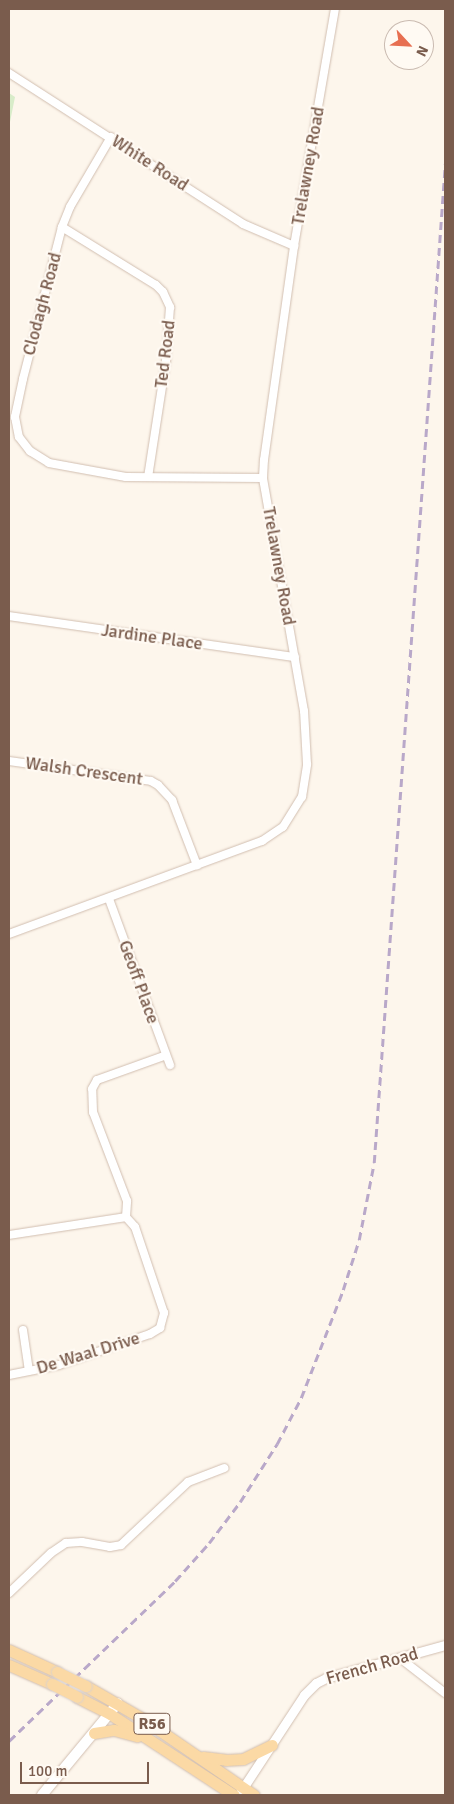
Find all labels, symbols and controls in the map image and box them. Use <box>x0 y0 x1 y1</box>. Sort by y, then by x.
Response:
north arrow <box>384 20 434 70</box>
text: N <box>412 43 432 59</box>
street label: Trelawney Road <box>287 105 329 227</box>
street label: White Road <box>107 130 193 196</box>
street label: Clodagh Road <box>18 250 66 358</box>
street label: Ted Road <box>150 319 180 389</box>
street label: Trelawney Road <box>258 505 300 627</box>
street label: Jardine Place <box>100 619 204 655</box>
street label: Walsh Crescent <box>24 752 144 790</box>
street label: Geoff Place <box>114 937 164 1027</box>
street label: De Waal Drive <box>34 1327 142 1379</box>
street label: French Road <box>323 1643 421 1689</box>
road number: R56 <box>133 1710 171 1738</box>
scale bar <box>22 1752 151 1784</box>
text: 100 m <box>28 1762 68 1780</box>

